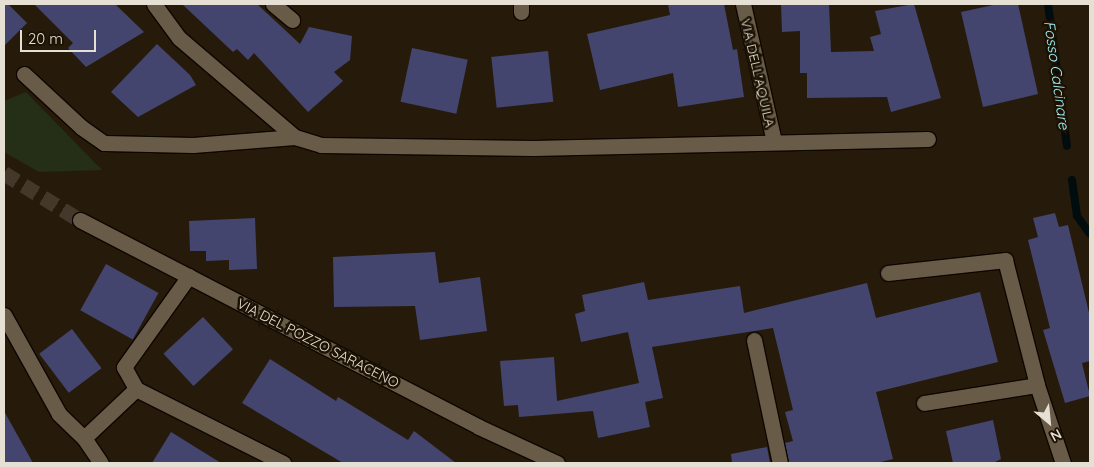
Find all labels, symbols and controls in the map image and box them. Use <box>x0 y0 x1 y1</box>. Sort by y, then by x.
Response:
street label: VIA DELL'AQUILA <box>737 17 779 129</box>
scale bar <box>22 20 99 52</box>
water label: Fosso Calcinare <box>1040 20 1074 130</box>
text: 20 m <box>28 29 63 48</box>
street label: VIA DEL POZZO SARACENO <box>234 295 402 391</box>
north arrow <box>1024 397 1074 447</box>
text: N <box>1047 425 1065 446</box>

